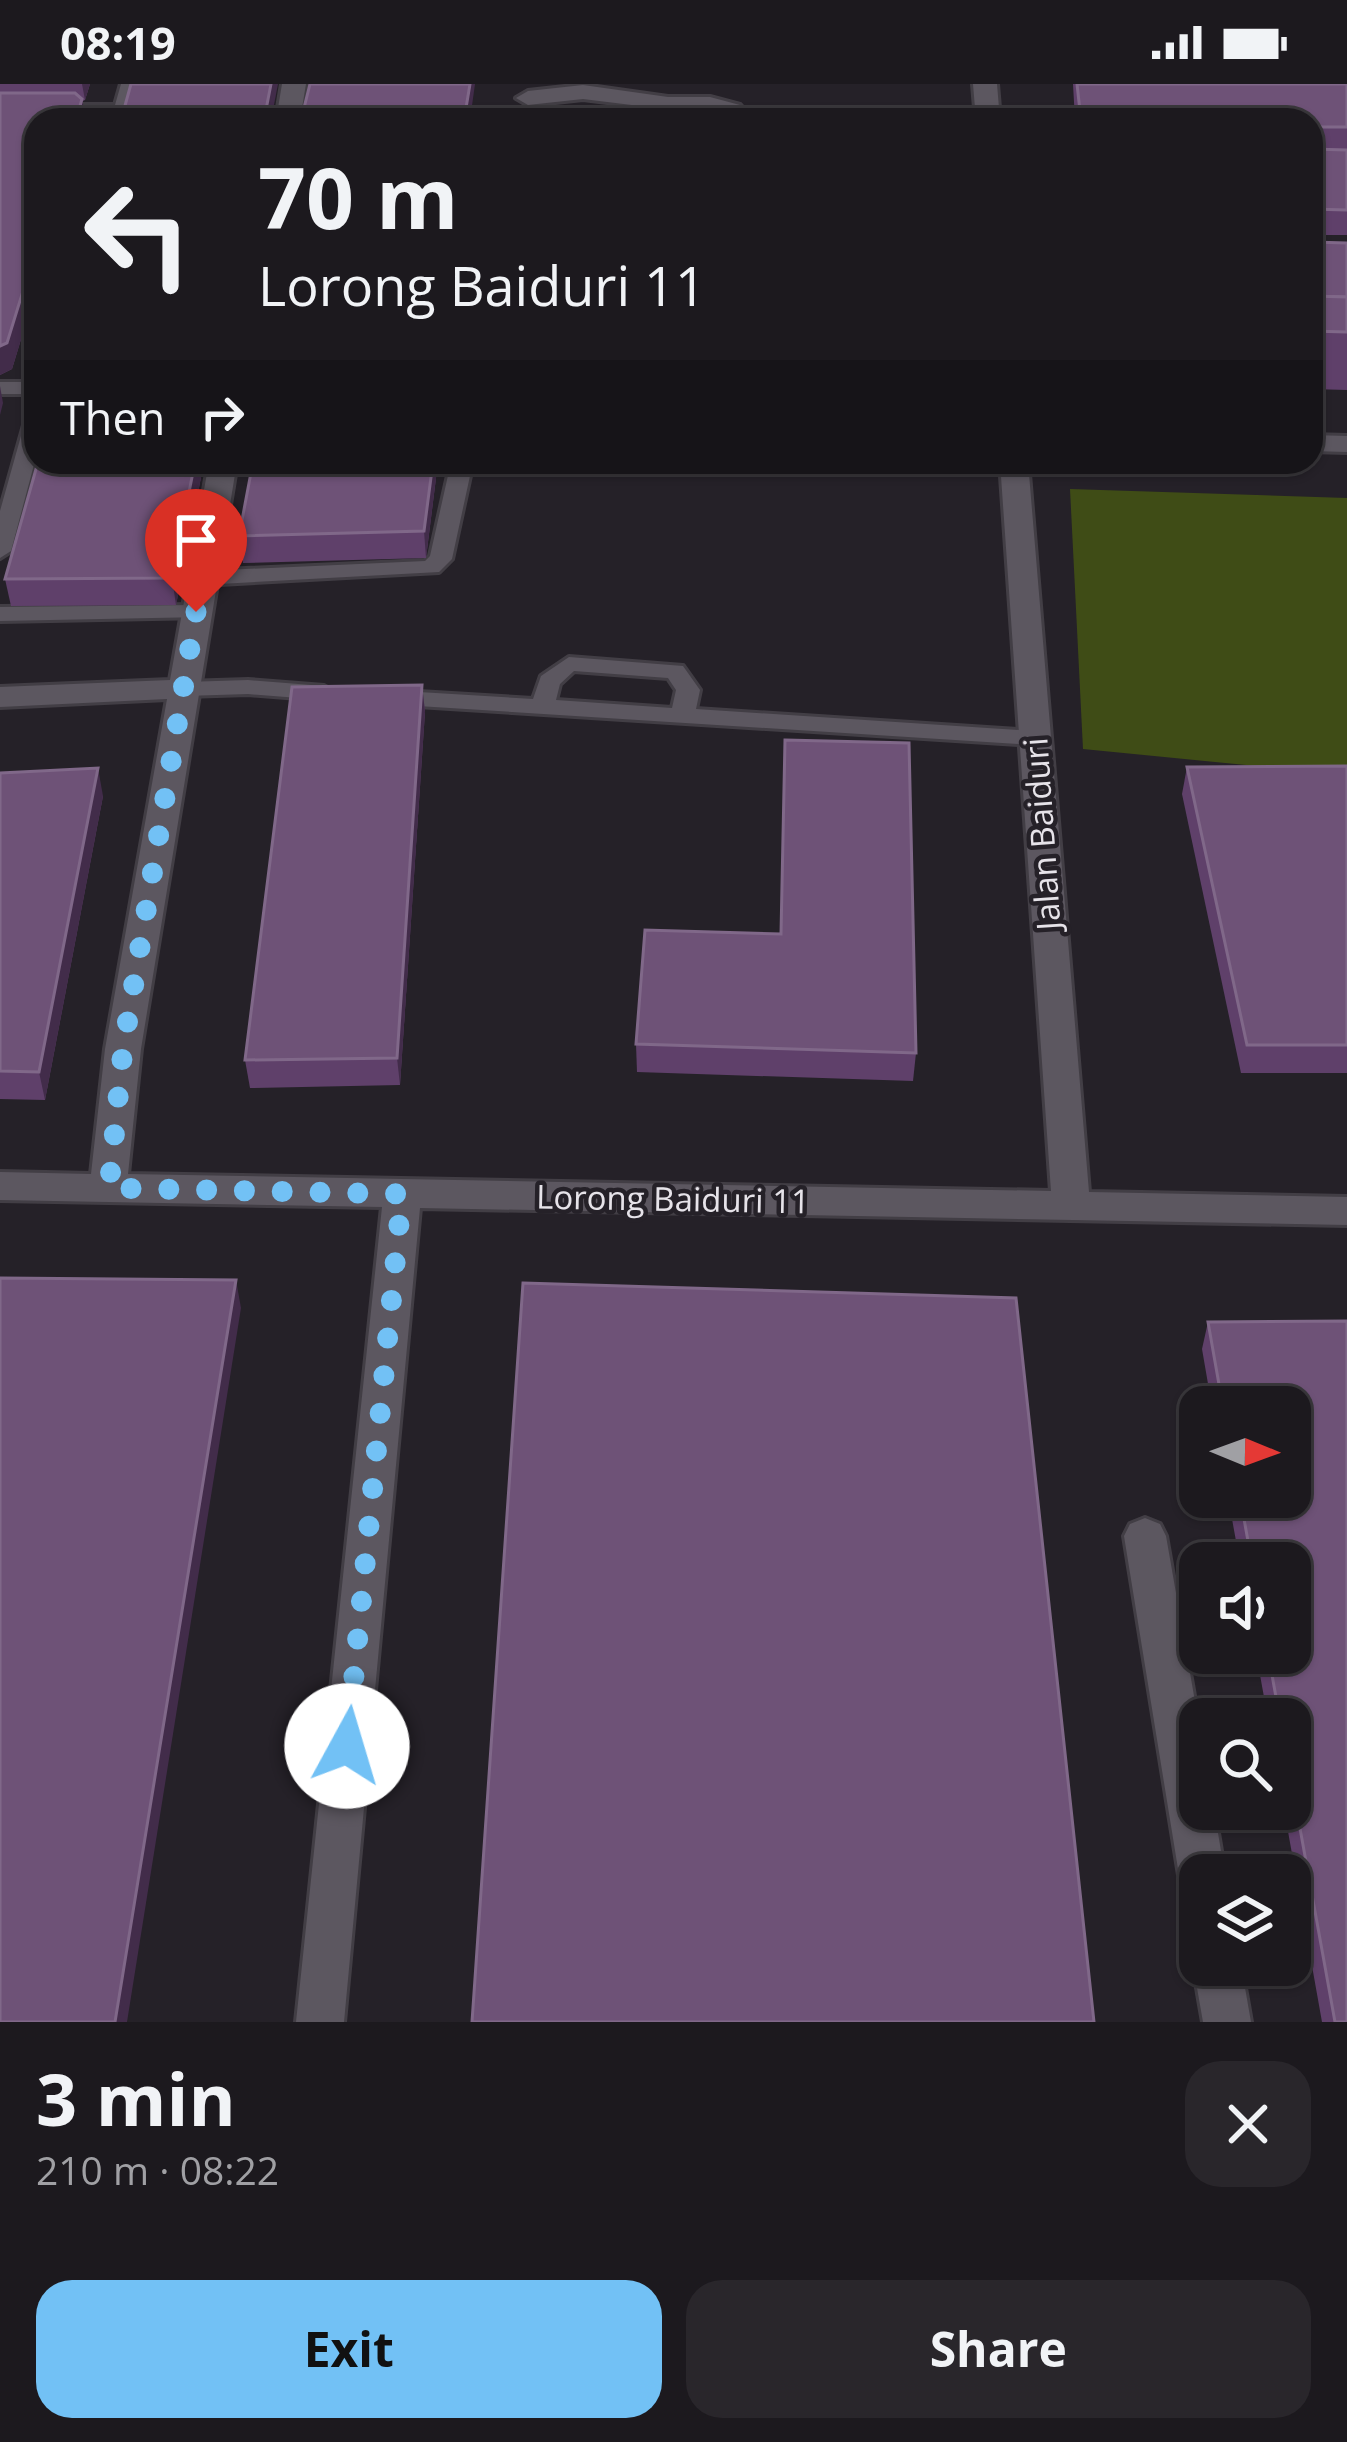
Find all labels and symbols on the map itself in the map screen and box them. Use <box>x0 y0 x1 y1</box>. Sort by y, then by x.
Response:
pin <box>145 489 247 612</box>
street label: Jalan Baiduri <box>1012 736 1071 935</box>
street label: Lorong Baiduri 11 <box>536 1174 810 1223</box>
north arrow <box>1179 1386 1311 1518</box>
position arrow <box>284 1683 410 1809</box>

